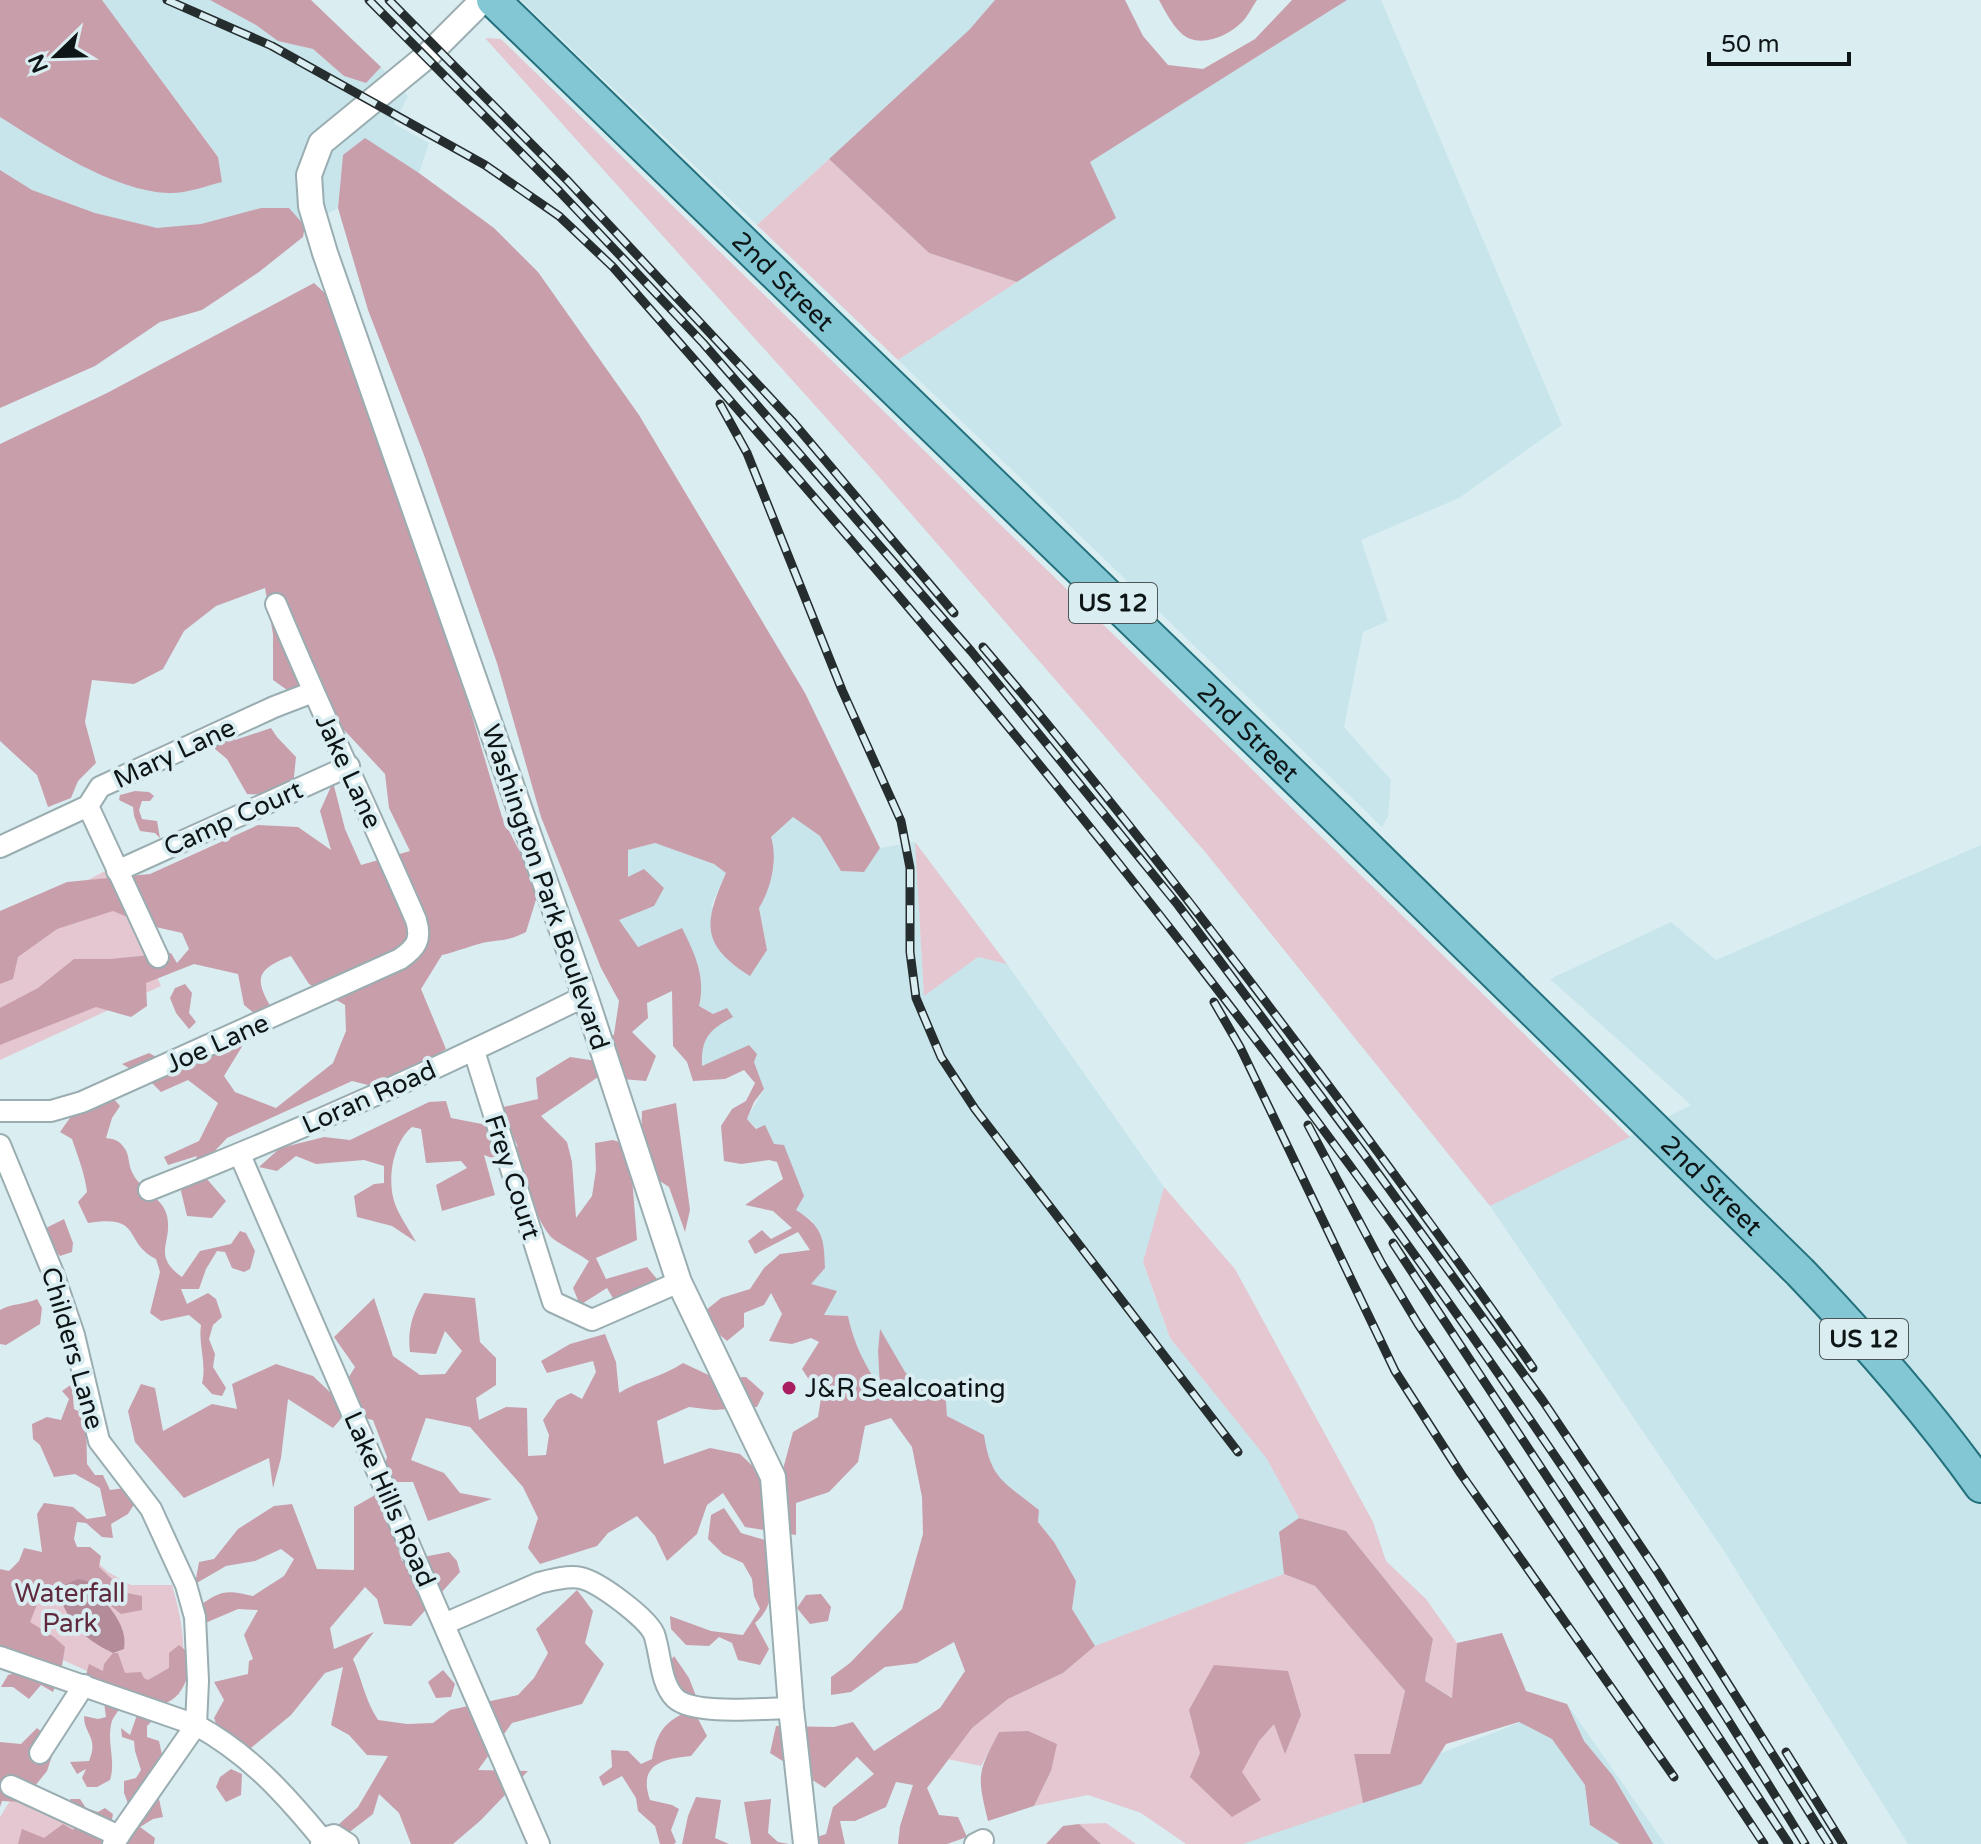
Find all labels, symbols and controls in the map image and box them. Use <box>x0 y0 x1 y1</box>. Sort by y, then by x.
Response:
north arrow <box>16 16 96 96</box>
scale bar <box>1709 16 1849 66</box>
text: 50 m <box>1721 30 1779 59</box>
text: N <box>23 50 54 77</box>
street label: 2nd Street <box>725 225 840 338</box>
road number: US 12 <box>1069 583 1157 623</box>
street label: 2nd Street <box>1191 676 1305 789</box>
street label: Jake Lane <box>309 709 388 833</box>
street label: Mary Lane <box>109 712 240 795</box>
street label: Washington Park Boulevard <box>475 720 616 1054</box>
street label: Camp Court <box>159 774 308 863</box>
street label: Joe Lane <box>161 1007 274 1080</box>
street label: Loran Road <box>297 1054 441 1141</box>
street label: Frey Court <box>478 1111 547 1243</box>
street label: 2nd Street <box>1654 1129 1768 1242</box>
street label: Childers Lane <box>35 1263 110 1433</box>
road number: US 12 <box>1820 1319 1908 1359</box>
place label: J&R Sealcoating <box>805 1373 1006 1404</box>
marker: J&R Sealcoating <box>780 1379 798 1397</box>
street label: Lake Hills Road <box>337 1407 442 1592</box>
park label: Waterfall Park <box>14 1578 126 1639</box>

